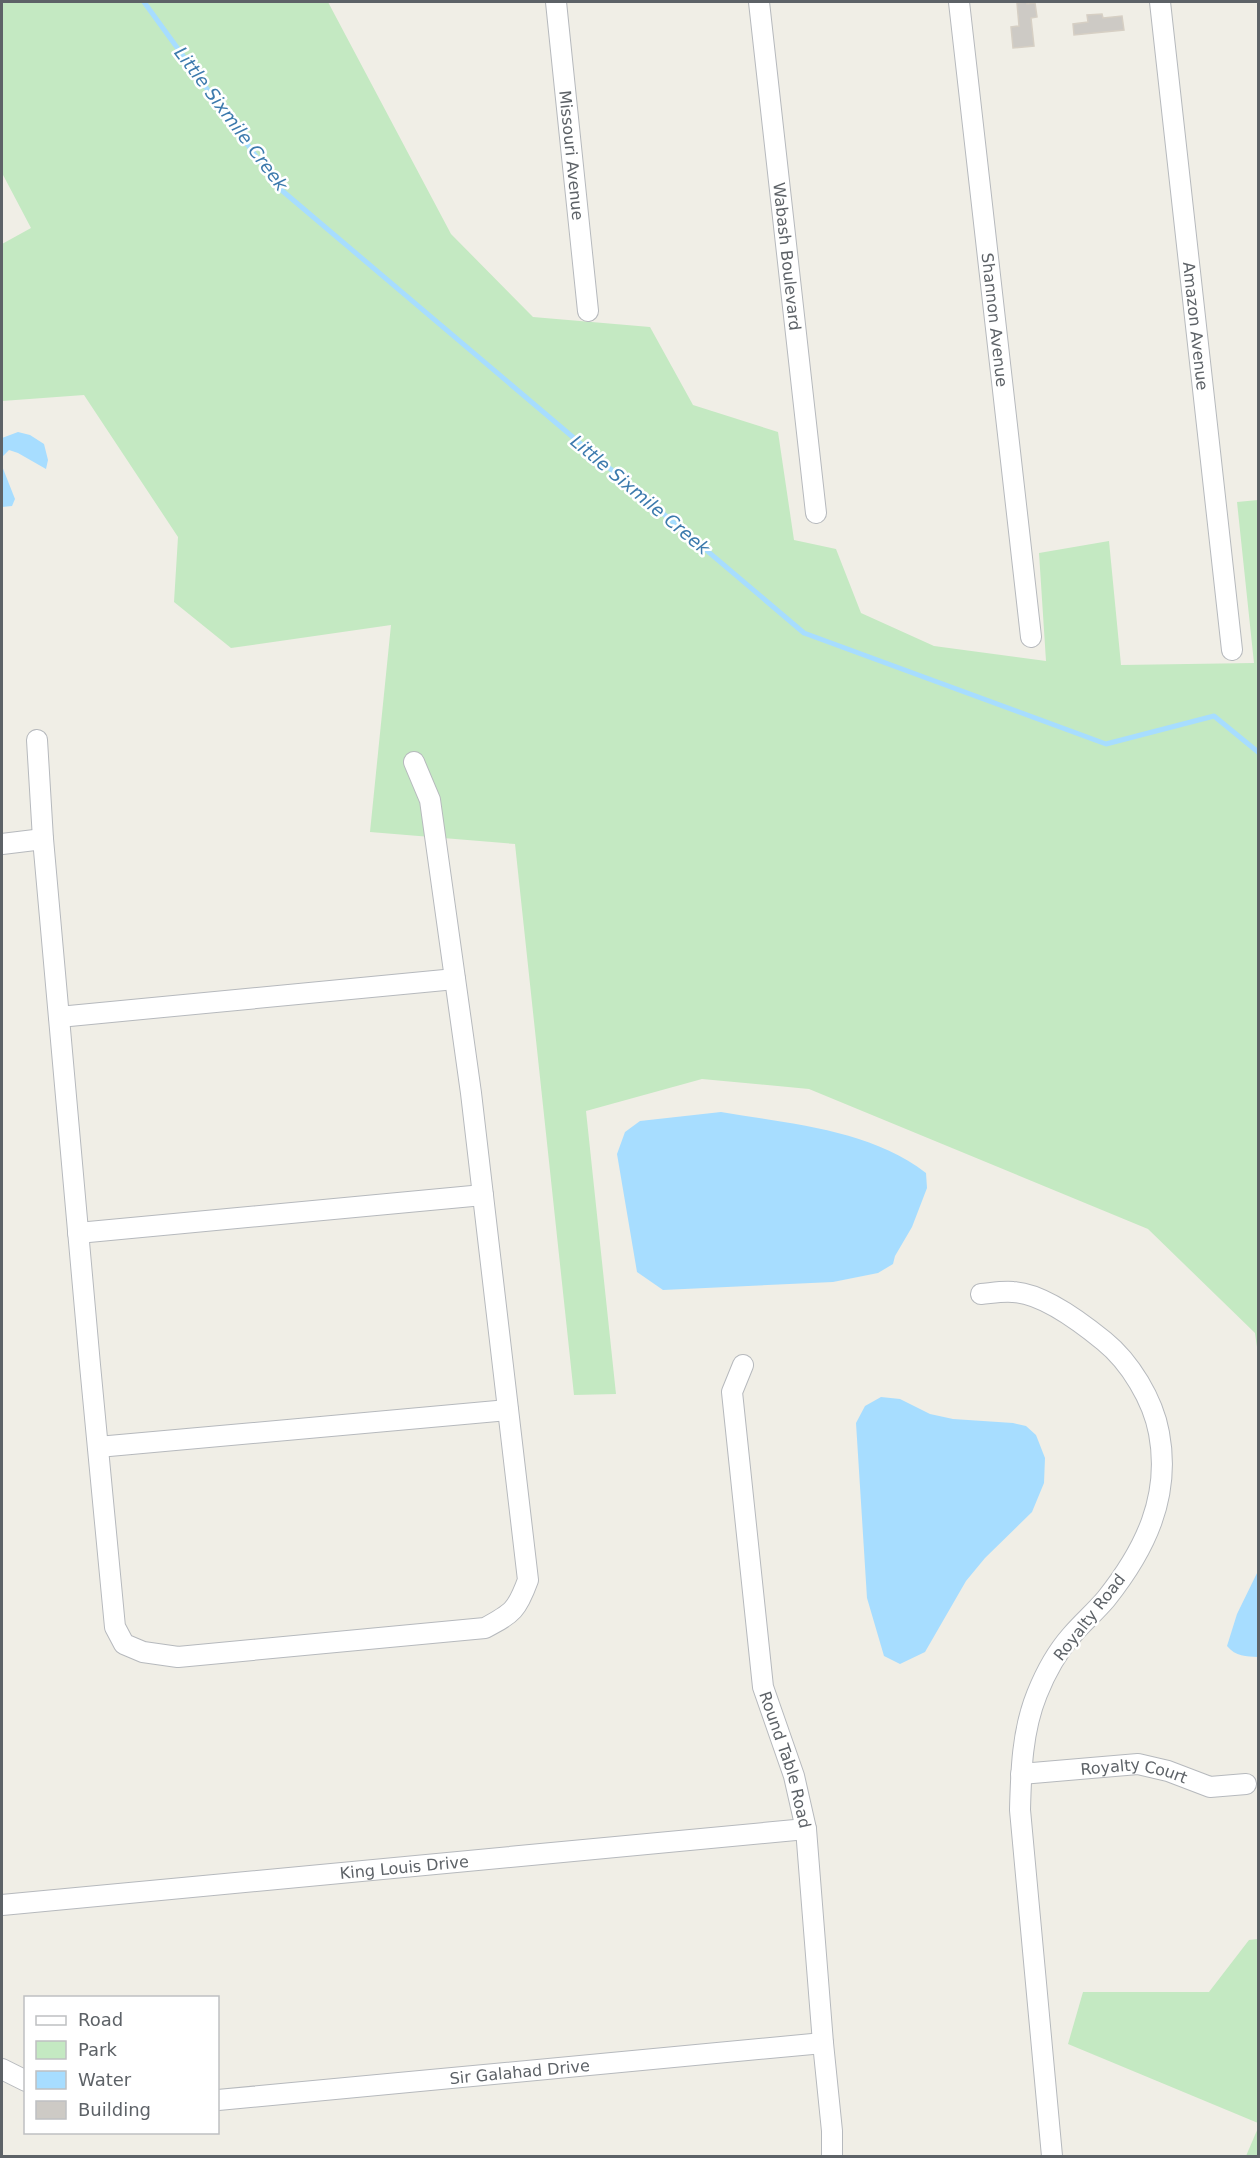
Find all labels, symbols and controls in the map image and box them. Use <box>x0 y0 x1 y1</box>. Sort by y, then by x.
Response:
water label: Little Sixmile Creek <box>170 43 293 196</box>
street label: Missouri Avenue <box>555 89 588 221</box>
street label: Wabash Boulevard <box>769 181 805 332</box>
street label: Shannon Avenue <box>978 252 1012 388</box>
street label: Amazon Avenue <box>1179 261 1212 391</box>
water label: Little Sixmile Creek <box>567 430 715 560</box>
street label: Royalty Road <box>1050 1570 1129 1664</box>
street label: Round Table Road <box>755 1689 815 1830</box>
street label: Royalty Court <box>1080 1755 1190 1788</box>
street label: King Louis Drive <box>339 1852 470 1883</box>
legend <box>24 1996 219 2134</box>
text: Road <box>78 2009 123 2030</box>
text: Park <box>78 2039 117 2060</box>
street label: Sir Galahad Drive <box>449 2056 591 2088</box>
text: Water <box>78 2069 132 2090</box>
text: Building <box>78 2099 151 2120</box>

